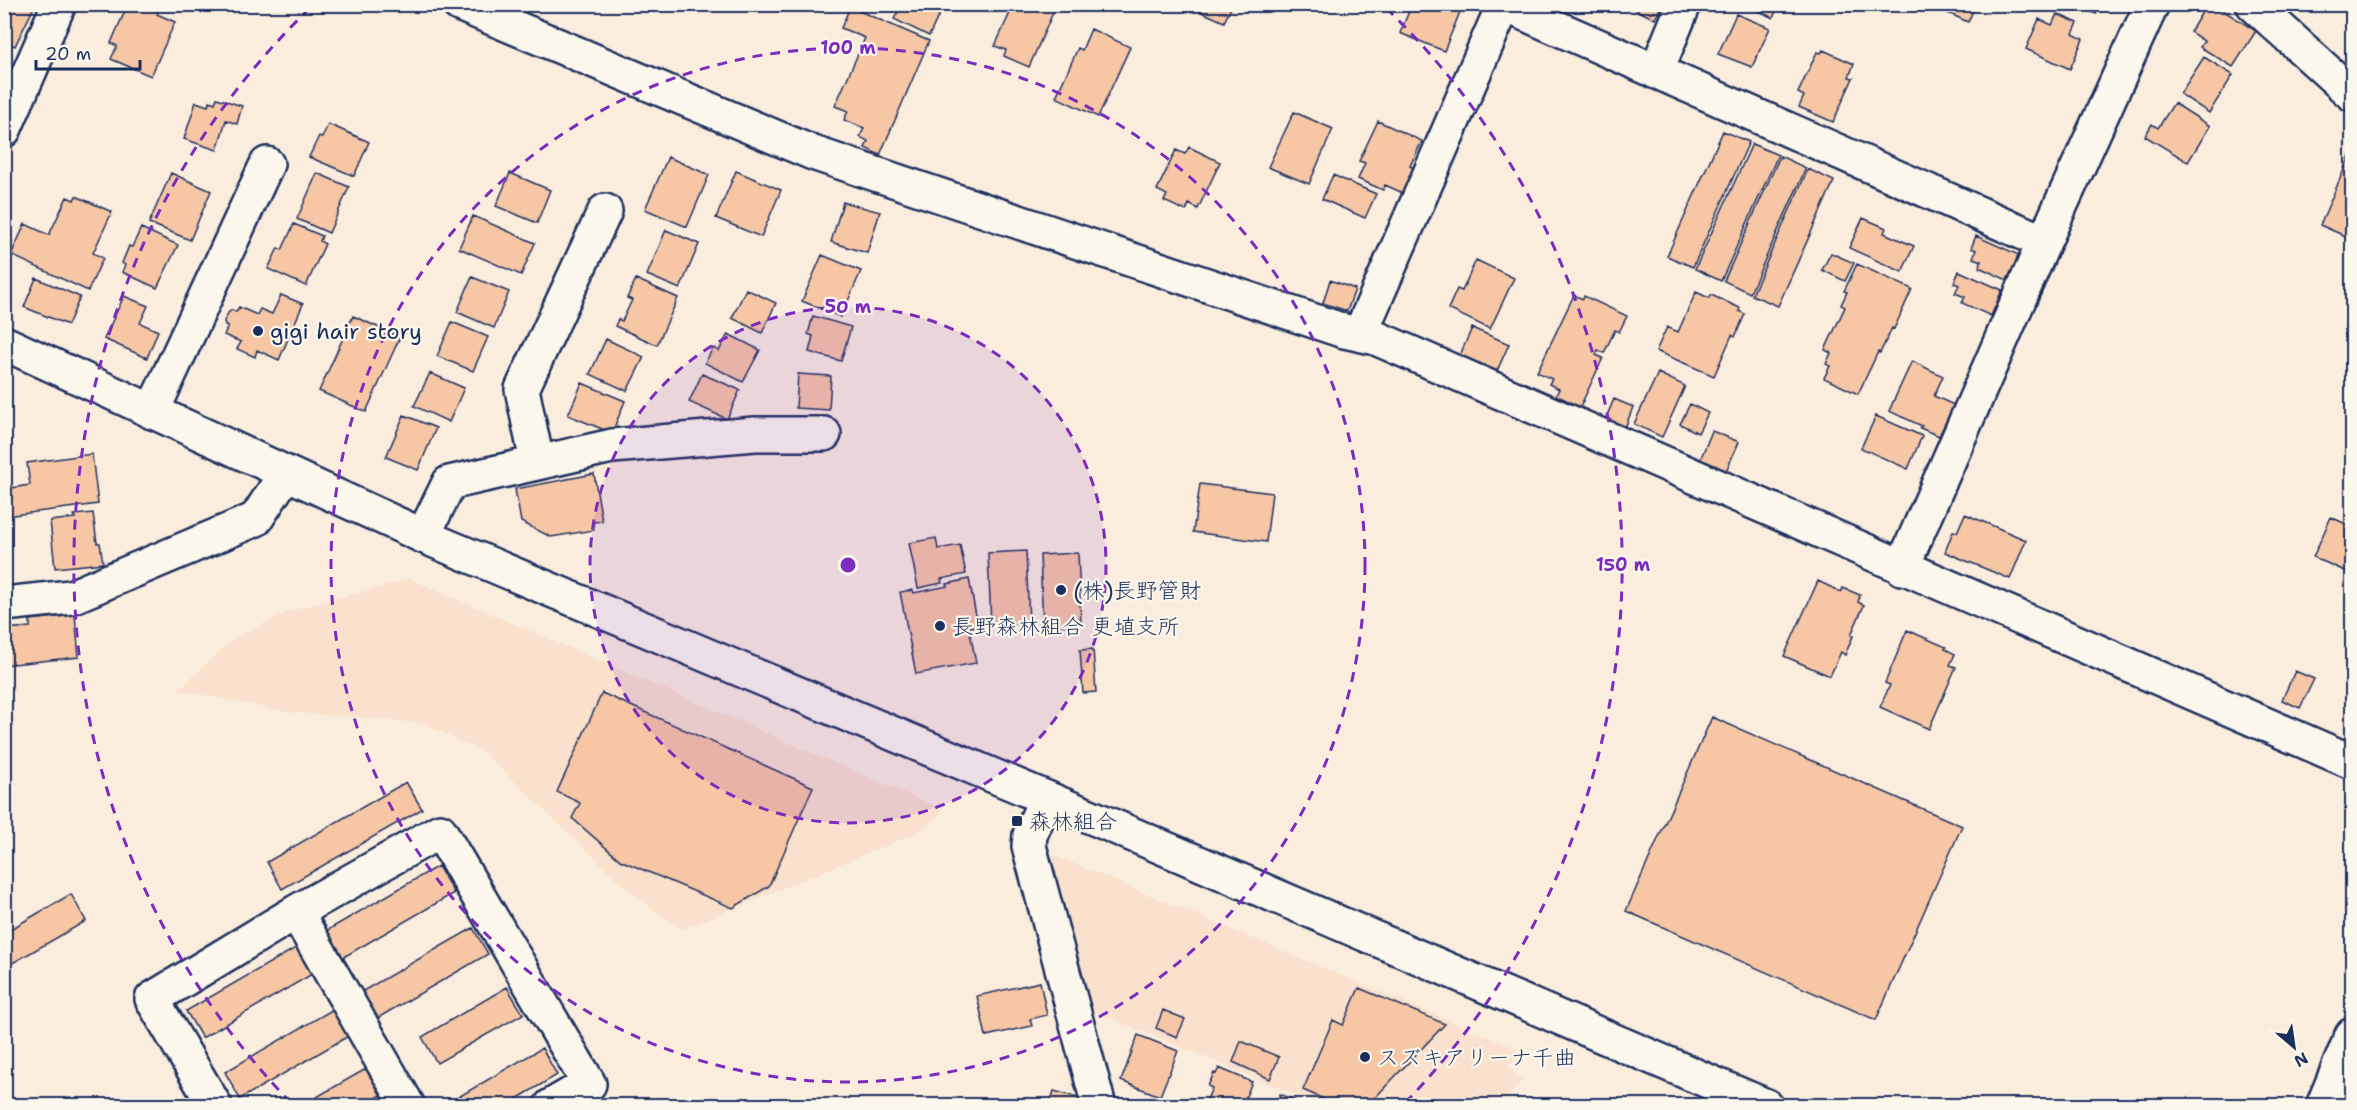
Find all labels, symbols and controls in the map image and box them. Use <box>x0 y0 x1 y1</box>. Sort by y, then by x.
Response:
scale bar <box>36 33 140 71</box>
text: 100 m <box>820 36 876 60</box>
text: 20 m <box>45 42 91 66</box>
text: 50 m <box>825 295 872 319</box>
place label: gigi hair story <box>270 317 422 346</box>
marker: gigi hair story <box>251 324 265 338</box>
text: 150 m <box>1596 553 1651 577</box>
centre of rings <box>838 555 858 575</box>
place label: (株)長野管財 <box>1073 576 1202 605</box>
marker: (株)長野管財 <box>1054 583 1068 597</box>
place label: 長野森林組合 更埴支所 <box>952 612 1180 641</box>
marker: 長野森林組合 更埴支所 <box>933 619 947 633</box>
place label: 森林組合 <box>1029 807 1117 836</box>
marker: 森林組合 <box>1010 814 1024 828</box>
north arrow <box>2264 1017 2324 1077</box>
place label: スズキアリーナ千曲 <box>1377 1043 1576 1072</box>
text: N <box>2290 1047 2312 1072</box>
marker: スズキアリーナ千曲 <box>1358 1050 1372 1064</box>

